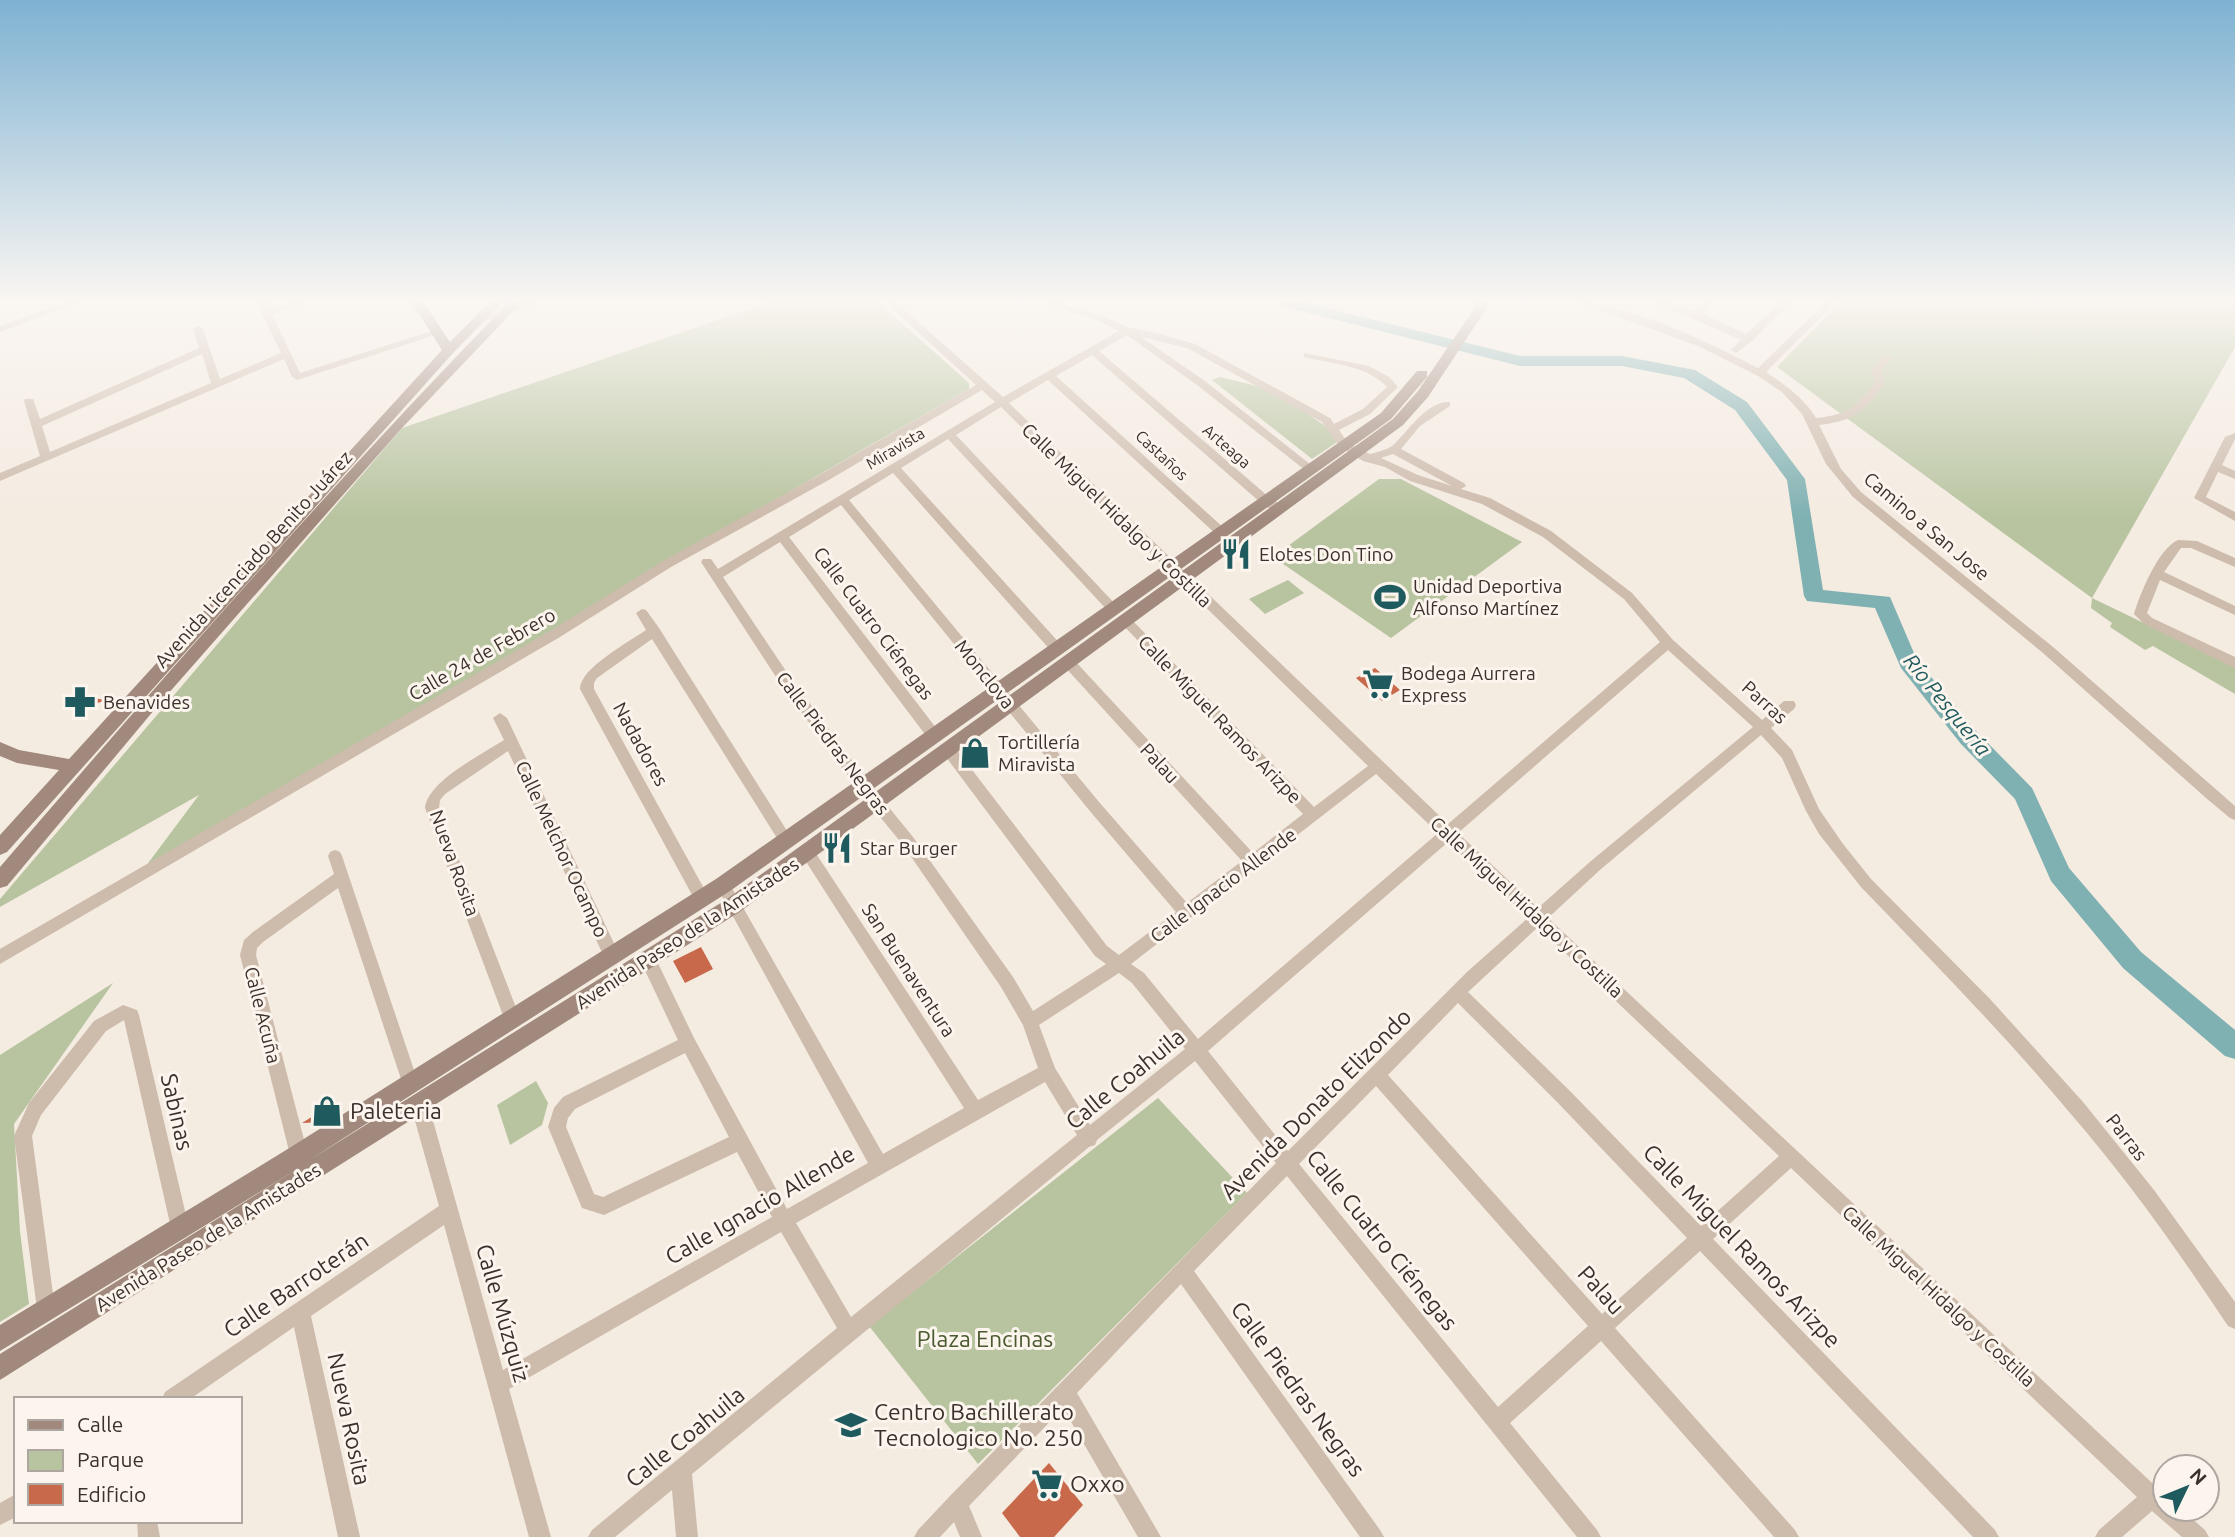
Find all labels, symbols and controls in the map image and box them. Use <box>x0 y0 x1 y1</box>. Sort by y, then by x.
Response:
street label: Calle Miguel Hidalgo y Costilla <box>1017 418 1217 612</box>
street label: Arteaga <box>1200 420 1254 472</box>
street label: Miravista <box>862 424 928 472</box>
street label: Castaños <box>1132 426 1192 484</box>
street label: Avenida Licenciado Benito Juárez <box>150 446 356 672</box>
street label: Camino a San Jose <box>1860 467 1994 585</box>
restaurant icon: Elotes Don Tino <box>1219 537 1253 571</box>
street label: Calle Cuatro Ciénegas <box>809 542 939 704</box>
place label: Elotes Don Tino <box>1259 543 1394 565</box>
place label: Unidad Deportiva Alfonso Martínez <box>1413 575 1562 619</box>
sports icon: Unidad Deportiva Alfonso Martínez <box>1373 580 1407 614</box>
street label: Calle 24 de Febrero <box>405 603 559 705</box>
street label: Calle Miguel Ramos Arizpe <box>1134 630 1306 808</box>
street label: Monclova <box>951 635 1019 713</box>
water label: Río Pesquería <box>1899 649 1996 760</box>
place label: Bodega Aurrera Express <box>1401 662 1536 706</box>
street label: Calle Piedras Negras <box>772 667 894 819</box>
supermarket icon: Bodega Aurrera Express <box>1361 667 1395 701</box>
street label: Parras <box>1738 676 1792 728</box>
pharmacy icon: Benavides <box>63 685 97 719</box>
place label: Benavides <box>103 691 190 713</box>
street label: Nadadores <box>609 698 673 790</box>
place label: Tortillería Miravista <box>998 731 1080 775</box>
shop icon: Tortillería Miravista <box>958 736 992 770</box>
street label: Palau <box>1136 738 1184 788</box>
street label: Calle Melchor Ocampo <box>511 757 613 941</box>
street label: Nueva Rosita <box>426 807 484 919</box>
street label: Calle Miguel Hidalgo y Costilla <box>1426 812 1628 1002</box>
street label: Calle Ignacio Allende <box>1146 823 1300 947</box>
restaurant icon: Star Burger <box>820 831 854 865</box>
place label: Star Burger <box>860 837 957 859</box>
street label: Avenida Paseo de la Amistades <box>571 853 803 1013</box>
street label: San Buenaventura <box>858 899 960 1041</box>
street label: Calle Acuña <box>240 964 286 1066</box>
street label: Avenida Donato Elizondo <box>1215 1003 1416 1204</box>
street label: Calle Coahuila <box>1060 1023 1189 1134</box>
street label: Sabinas <box>157 1071 198 1153</box>
shop icon: Paleteria <box>310 1094 344 1128</box>
place label: Paleteria <box>350 1098 442 1123</box>
street label: Parras <box>2102 1109 2152 1165</box>
street label: Calle Miguel Ramos Arizpe <box>1639 1139 1846 1352</box>
street label: Calle Ignacio Allende <box>661 1140 859 1269</box>
street label: Calle Cuatro Ciénegas <box>1302 1145 1463 1335</box>
street label: Avenida Paseo de la Amistades <box>91 1158 325 1316</box>
street label: Calle Miguel Hidalgo y Costilla <box>1838 1201 2040 1391</box>
street label: Calle Barroterán <box>219 1227 373 1342</box>
street label: Calle Múzquiz <box>472 1241 535 1385</box>
street label: Palau <box>1573 1260 1630 1319</box>
street label: Calle Piedras Negras <box>1227 1296 1370 1481</box>
park label: Plaza Encinas <box>917 1326 1053 1351</box>
street label: Nueva Rosita <box>323 1350 376 1487</box>
street label: Calle Coahuila <box>620 1381 749 1492</box>
legend <box>14 1397 242 1523</box>
place label: Centro Bachillerato Tecnologico No. 250 <box>874 1399 1083 1450</box>
school or university icon: Centro Bachillerato Tecnologico No. 250 <box>834 1408 868 1442</box>
text: Calle <box>77 1412 123 1436</box>
text: Parque <box>77 1447 144 1471</box>
north arrow <box>2151 1453 2221 1523</box>
text: N <box>2186 1464 2211 1489</box>
supermarket icon: Oxxo <box>1030 1467 1064 1501</box>
place label: Oxxo <box>1070 1471 1125 1496</box>
text: Edificio <box>77 1482 146 1506</box>

